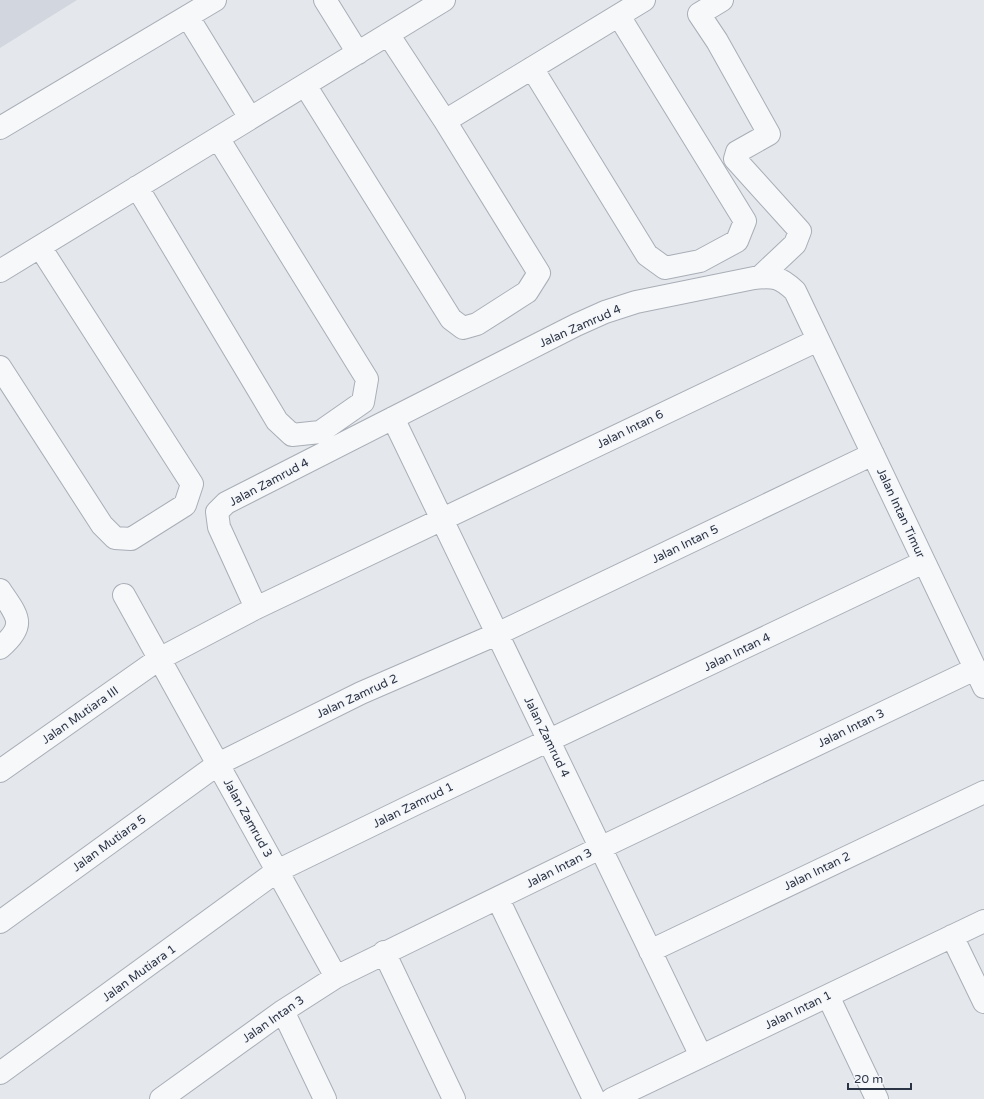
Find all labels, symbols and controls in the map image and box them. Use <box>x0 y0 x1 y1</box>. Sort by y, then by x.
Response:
street label: Jalan Zamrud 4 <box>537 302 623 350</box>
street label: Jalan Intan 6 <box>594 407 666 451</box>
street label: Jalan Zamrud 4 <box>227 455 312 509</box>
street label: Jalan Intan Timur <box>874 466 928 561</box>
street label: Jalan Intan 5 <box>649 522 721 566</box>
street label: Jalan Intan 4 <box>701 630 773 674</box>
street label: Jalan Zamrud 2 <box>314 671 400 721</box>
street label: Jalan Mutiara III <box>39 683 121 747</box>
street label: Jalan Zamrud 4 <box>521 694 573 780</box>
street label: Jalan Intan 3 <box>815 706 887 750</box>
street label: Jalan Zamrud 3 <box>221 776 275 860</box>
street label: Jalan Zamrud 1 <box>370 779 456 831</box>
street label: Jalan Mutiara 5 <box>69 812 149 874</box>
street label: Jalan Intan 3 <box>524 845 594 891</box>
street label: Jalan Intan 2 <box>781 849 853 893</box>
street label: Jalan Mutiara 1 <box>99 942 179 1004</box>
street label: Jalan Intan 1 <box>762 988 834 1032</box>
street label: Jalan Intan 3 <box>239 993 307 1045</box>
scale bar <box>848 1065 911 1091</box>
text: 20 m <box>854 1072 883 1086</box>

